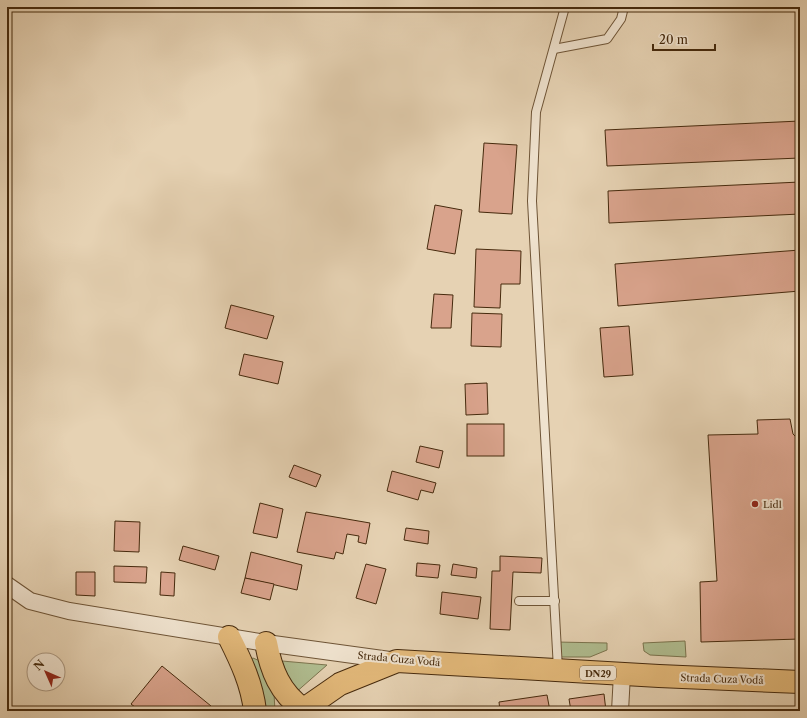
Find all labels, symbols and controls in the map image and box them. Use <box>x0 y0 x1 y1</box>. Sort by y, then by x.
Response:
scale bar <box>653 26 715 52</box>
text: 20 m <box>659 32 688 47</box>
place label: Lidl <box>763 498 782 511</box>
marker: Lidl <box>750 499 760 509</box>
street label: Strada Cuza Vodă <box>357 649 442 669</box>
north arrow <box>26 652 66 692</box>
text: N <box>31 656 48 673</box>
road number: DN29 <box>580 666 616 680</box>
street label: Strada Cuza Vodă <box>680 671 765 687</box>

